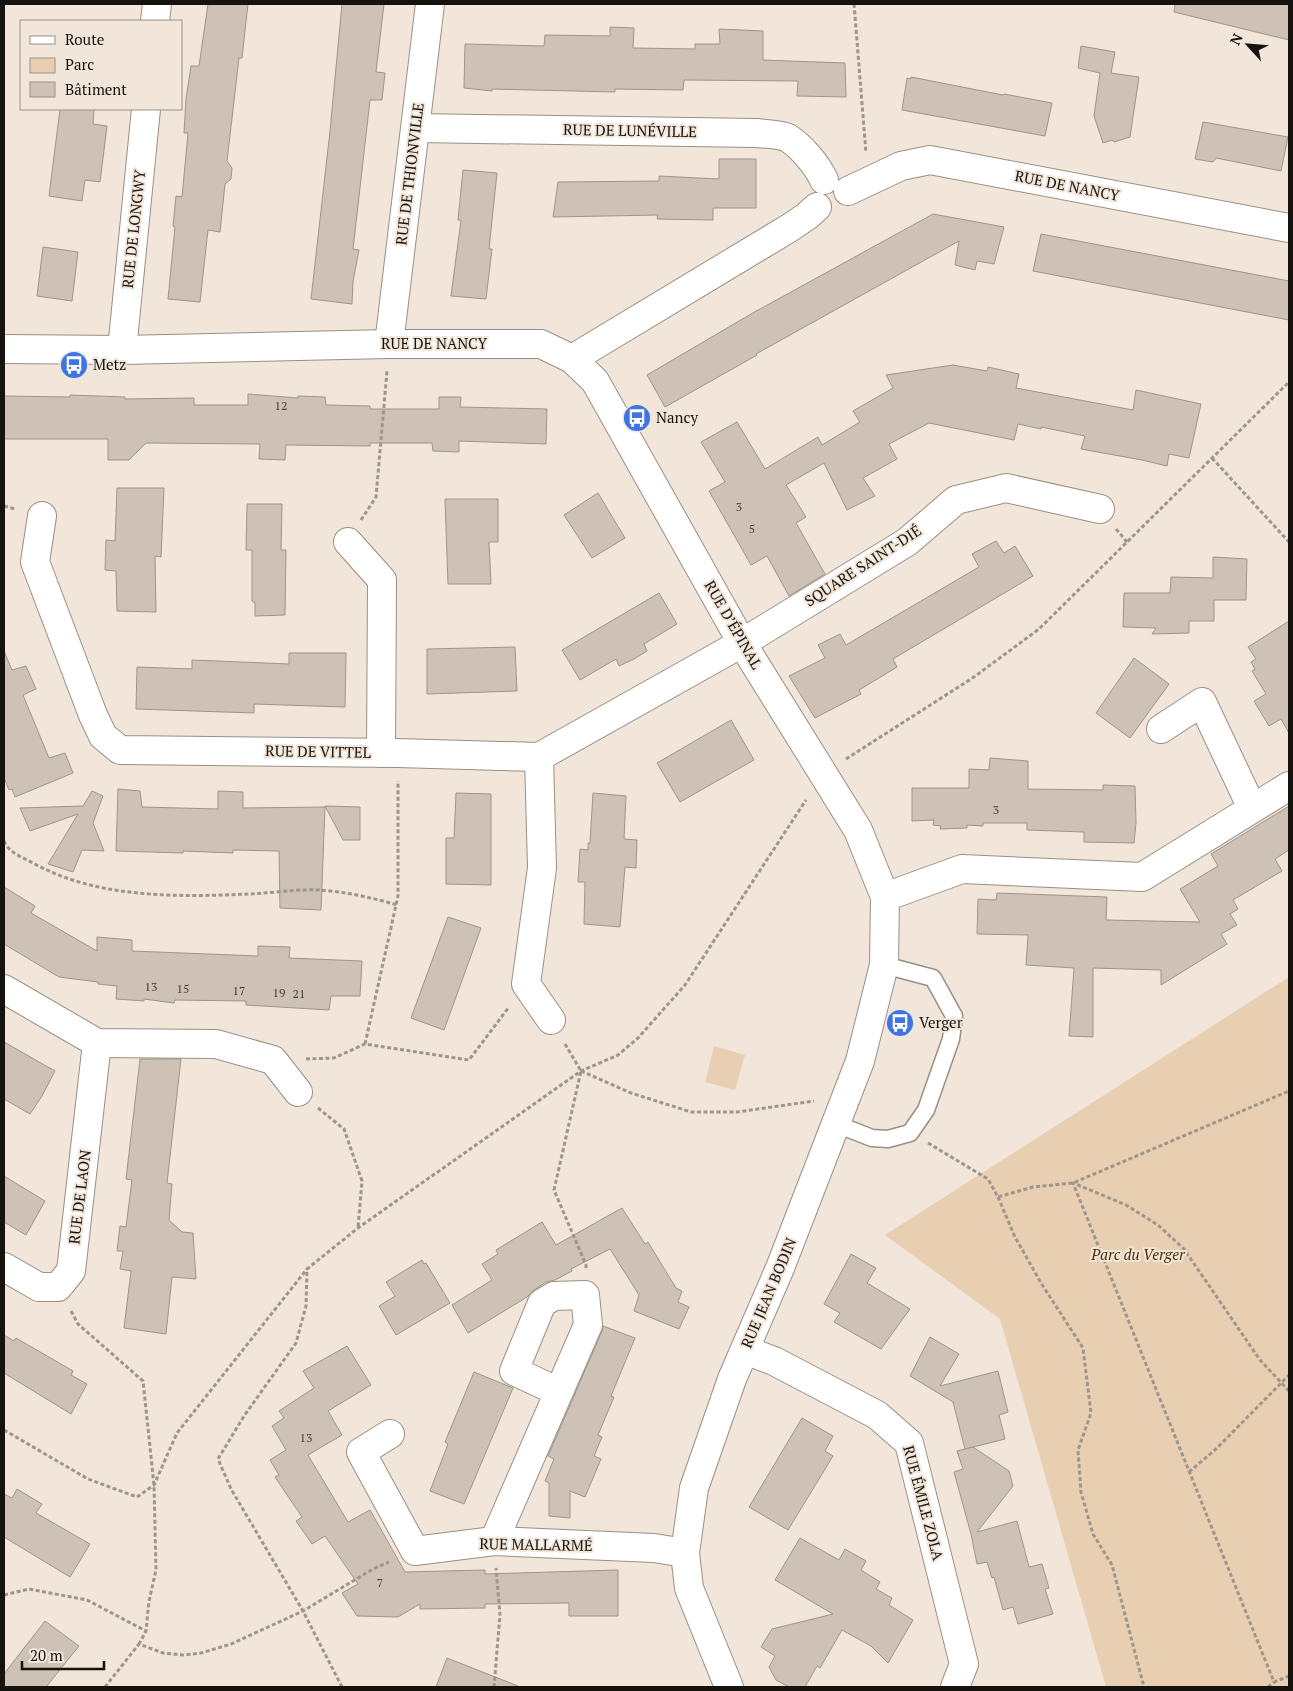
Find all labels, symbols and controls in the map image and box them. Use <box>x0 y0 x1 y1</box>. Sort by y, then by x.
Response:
legend <box>20 20 182 110</box>
north arrow <box>1223 20 1273 70</box>
text: Route <box>65 29 104 49</box>
text: N <box>1225 30 1247 48</box>
text: Parc <box>65 54 94 74</box>
text: Bâtiment <box>65 79 127 99</box>
street label: RUE DE THIONVILLE <box>390 102 428 246</box>
street label: RUE DE LUNÉVILLE <box>563 119 697 141</box>
street label: RUE DE NANCY <box>1013 165 1122 205</box>
street label: RUE DE LONGWY <box>117 168 149 289</box>
street label: RUE DE NANCY <box>381 333 487 353</box>
bus stop icon: Metz <box>59 350 89 380</box>
place label: Metz <box>93 354 126 374</box>
house number: 12 <box>275 398 287 413</box>
bus stop icon: Nancy <box>622 403 652 433</box>
place label: Nancy <box>656 407 698 427</box>
house number: 3 <box>736 499 742 514</box>
street label: SQUARE SAINT-DIÉ <box>800 520 925 610</box>
house number: 5 <box>749 521 755 536</box>
street label: RUE D’ÉPINAL <box>700 577 767 672</box>
street label: RUE DE VITTEL <box>265 740 371 762</box>
house number: 3 <box>993 802 999 817</box>
house number: 13 <box>145 979 157 994</box>
house number: 15 <box>177 981 189 996</box>
house number: 17 <box>233 983 245 998</box>
house number: 19 <box>273 985 285 1000</box>
house number: 21 <box>293 986 305 1001</box>
bus stop icon: Verger <box>885 1008 915 1038</box>
place label: Verger <box>919 1012 963 1032</box>
street label: RUE DE LAON <box>63 1149 95 1245</box>
street label: RUE JEAN BODIN <box>736 1234 800 1351</box>
park label: Parc du Verger <box>1090 1244 1186 1264</box>
house number: 13 <box>300 1430 312 1445</box>
street label: RUE ÉMILE ZOLA <box>899 1443 949 1563</box>
street label: RUE MALLARMÉ <box>479 1533 593 1555</box>
house number: 7 <box>377 1575 383 1590</box>
scale bar <box>22 1638 105 1670</box>
text: 20 m <box>30 1645 63 1665</box>

